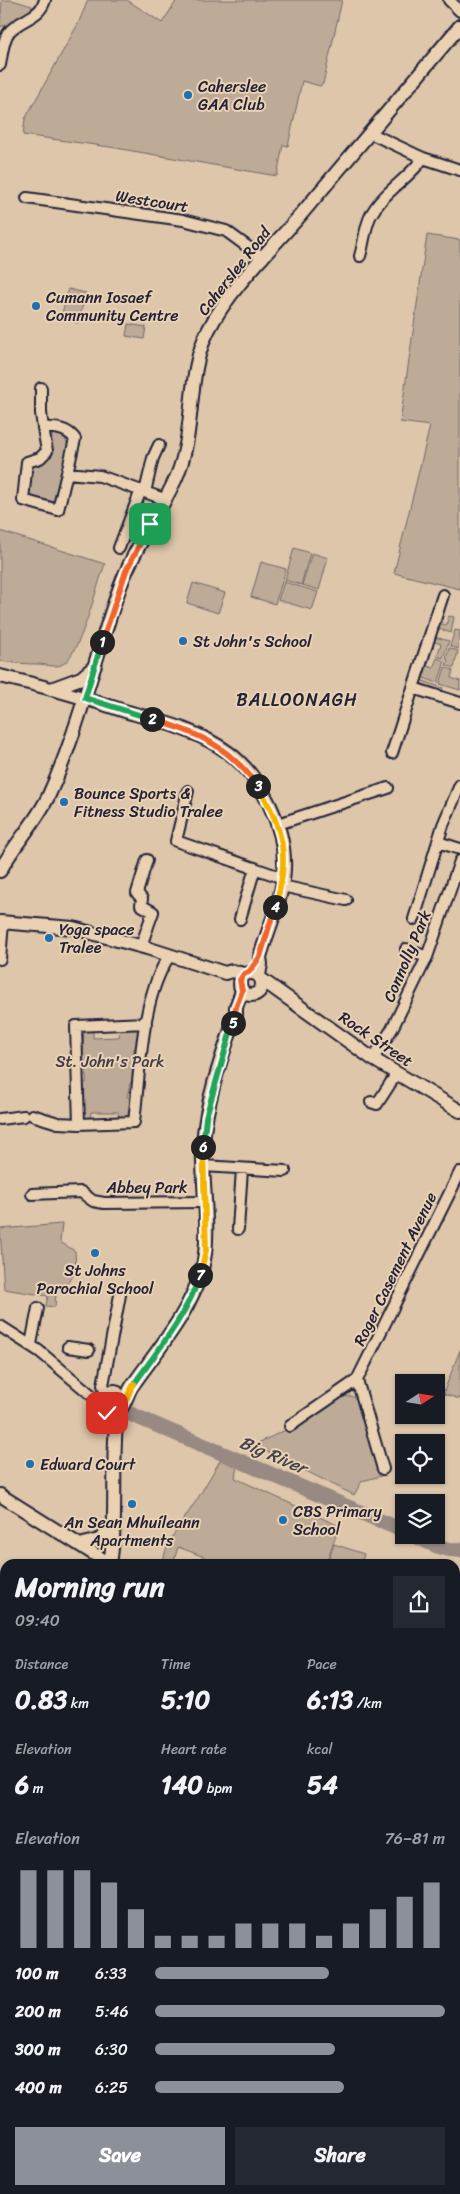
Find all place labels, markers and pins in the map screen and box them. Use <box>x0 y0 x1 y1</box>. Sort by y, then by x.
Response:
place label: Caherslee GAA Club <box>198 72 266 119</box>
marker: Caherslee GAA Club <box>182 89 194 101</box>
place label: Cumann Iosaef Community Centre <box>46 283 179 330</box>
marker: Cumann Iosaef Community Centre <box>30 300 42 312</box>
pin <box>129 503 171 545</box>
place label: St John's School <box>193 627 312 656</box>
pin: 1 <box>90 630 114 654</box>
marker: St John's School <box>177 635 189 647</box>
pin: 2 <box>140 706 164 732</box>
pin: 3 <box>246 774 270 798</box>
place label: Bounce Sports & Fitness Studio Tralee <box>74 779 223 826</box>
marker: Bounce Sports & Fitness Studio Tralee <box>58 796 70 808</box>
pin: 4 <box>262 894 288 920</box>
place label: Yoga space Tralee <box>59 915 135 962</box>
marker: Yoga space Tralee <box>43 932 55 944</box>
pin: 5 <box>220 1010 246 1036</box>
pin: 6 <box>190 1134 216 1160</box>
marker: St Johns Parochial School <box>89 1247 101 1259</box>
place label: St Johns Parochial School <box>37 1256 154 1303</box>
pin: 7 <box>188 1262 212 1288</box>
pin <box>86 1392 128 1434</box>
place label: Edward Court <box>40 1450 136 1479</box>
marker: Edward Court <box>24 1458 36 1470</box>
place label: CBS Primary School <box>293 1497 383 1544</box>
marker: An Sean Mhuíleann Apartments <box>126 1498 138 1510</box>
place label: An Sean Mhuíleann Apartments <box>63 1508 200 1555</box>
marker: CBS Primary School <box>277 1514 289 1526</box>

